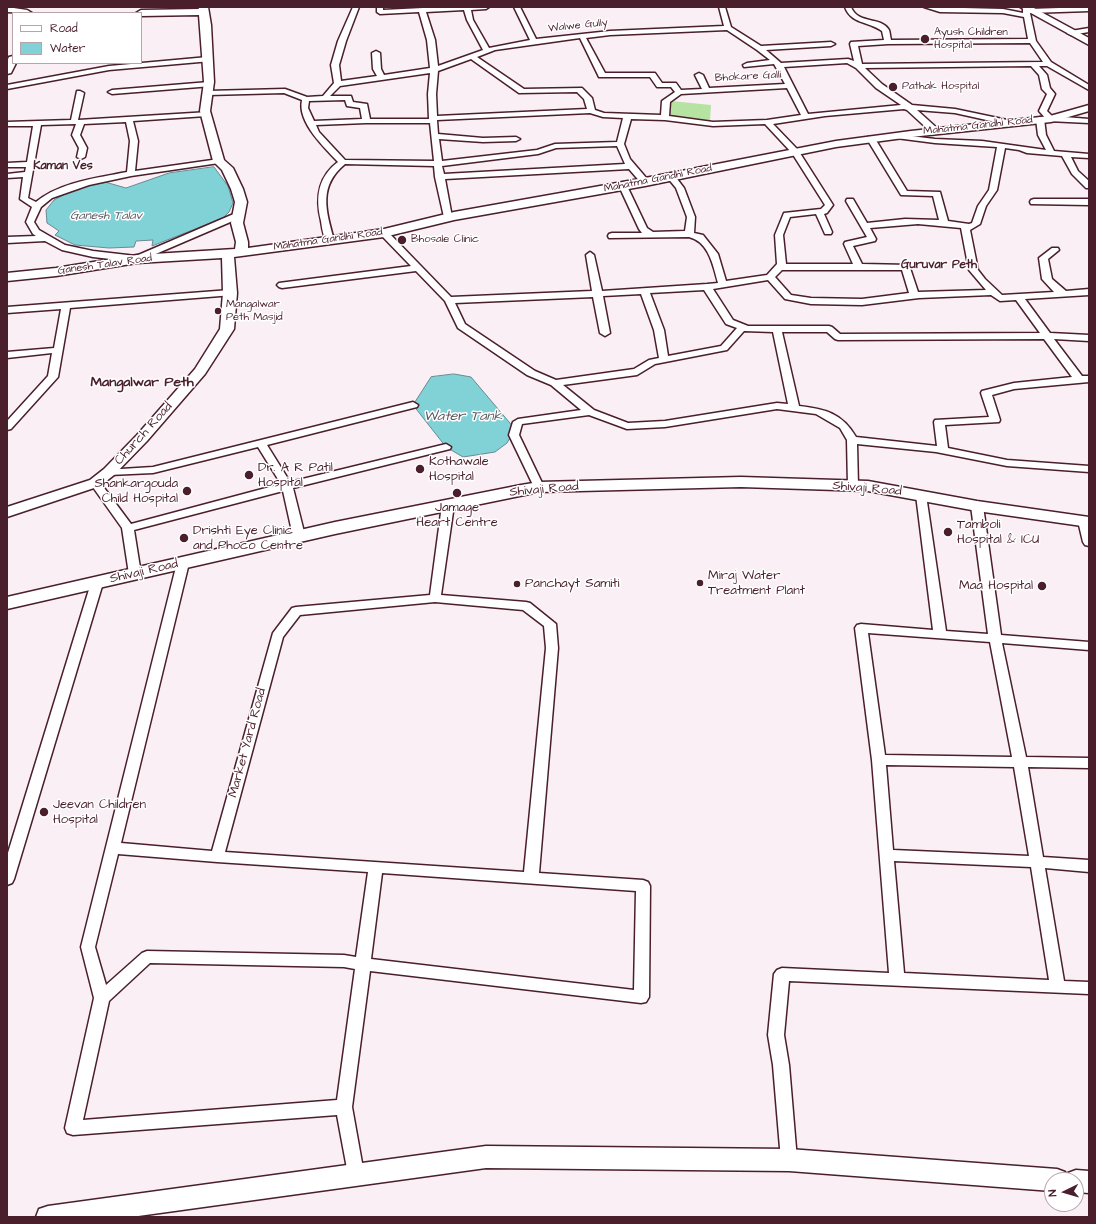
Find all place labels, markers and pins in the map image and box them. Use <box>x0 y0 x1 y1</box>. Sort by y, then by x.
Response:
place label: Ayush Children Hospital <box>934 26 1008 52</box>
marker: Ayush Children Hospital <box>919 33 931 45</box>
place label: Pathak Hospital <box>902 80 979 94</box>
marker: Pathak Hospital <box>887 81 899 93</box>
place label: Bhosale Clinic <box>411 233 479 247</box>
marker: Bhosale Clinic <box>396 234 408 246</box>
place label: Mangalwar Peth Masjid <box>226 298 283 324</box>
marker: Mangalwar Peth Masjid <box>213 306 223 316</box>
place label: Kothawale Hospital <box>429 454 489 485</box>
place label: Dr. A R Patil Hospital <box>258 460 333 491</box>
marker: Kothawale Hospital <box>414 463 426 475</box>
marker: Dr. A R Patil Hospital <box>243 469 255 481</box>
place label: Shankargouda Child Hospital <box>94 476 178 507</box>
marker: Shankargouda Child Hospital <box>181 485 193 497</box>
marker: Jamage Heart Centre <box>451 487 463 499</box>
place label: Jamage Heart Centre <box>416 500 498 531</box>
place label: Tamboli Hospital & ICU <box>957 517 1039 548</box>
place label: Drishti Eye Clinic and Phoco Centre <box>193 523 303 554</box>
marker: Tamboli Hospital & ICU <box>942 526 954 538</box>
marker: Drishti Eye Clinic and Phoco Centre <box>178 532 190 544</box>
place label: Miraj Water Treatment Plant <box>708 568 805 599</box>
place label: Panchayt Samiti <box>525 576 620 592</box>
marker: Miraj Water Treatment Plant <box>695 578 705 588</box>
place label: Maa Hospital <box>959 578 1033 594</box>
marker: Panchayt Samiti <box>512 579 522 589</box>
marker: Maa Hospital <box>1036 580 1048 592</box>
place label: Jeevan Children Hospital <box>53 797 146 828</box>
marker: Jeevan Children Hospital <box>38 806 50 818</box>

